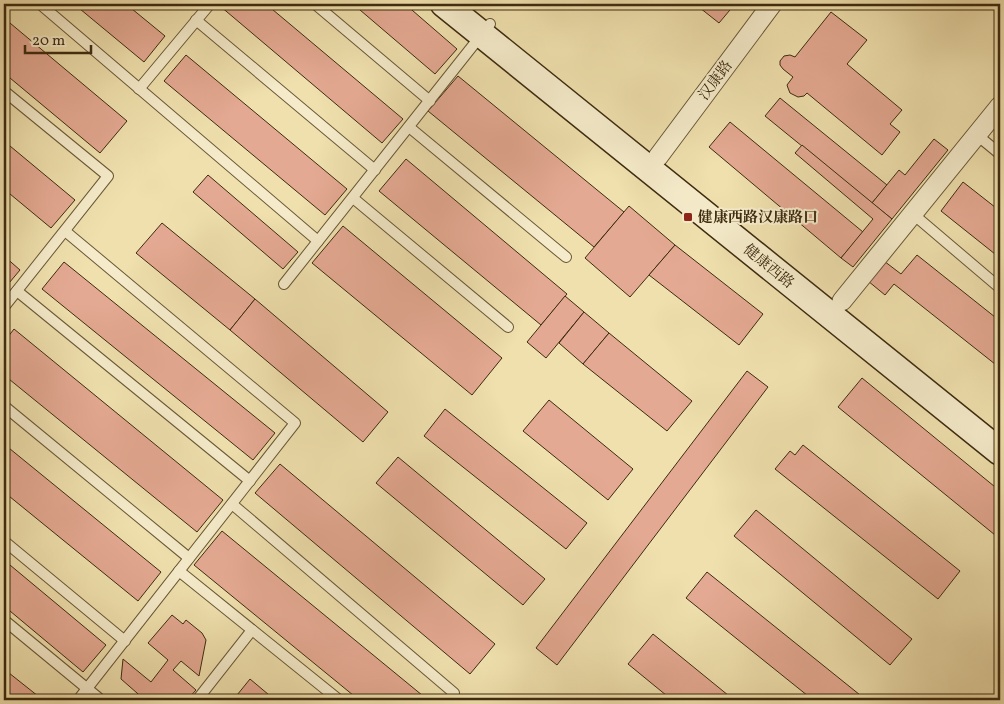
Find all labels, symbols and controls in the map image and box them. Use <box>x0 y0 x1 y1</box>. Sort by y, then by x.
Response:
scale bar <box>25 22 91 54</box>
text: 20 m <box>32 31 65 52</box>
street label: 汉康路 <box>694 57 738 105</box>
place label: 健康西路汉康路口 <box>698 208 818 229</box>
marker: 健康西路汉康路口 <box>682 211 694 223</box>
street label: 健康西路 <box>738 240 798 294</box>

